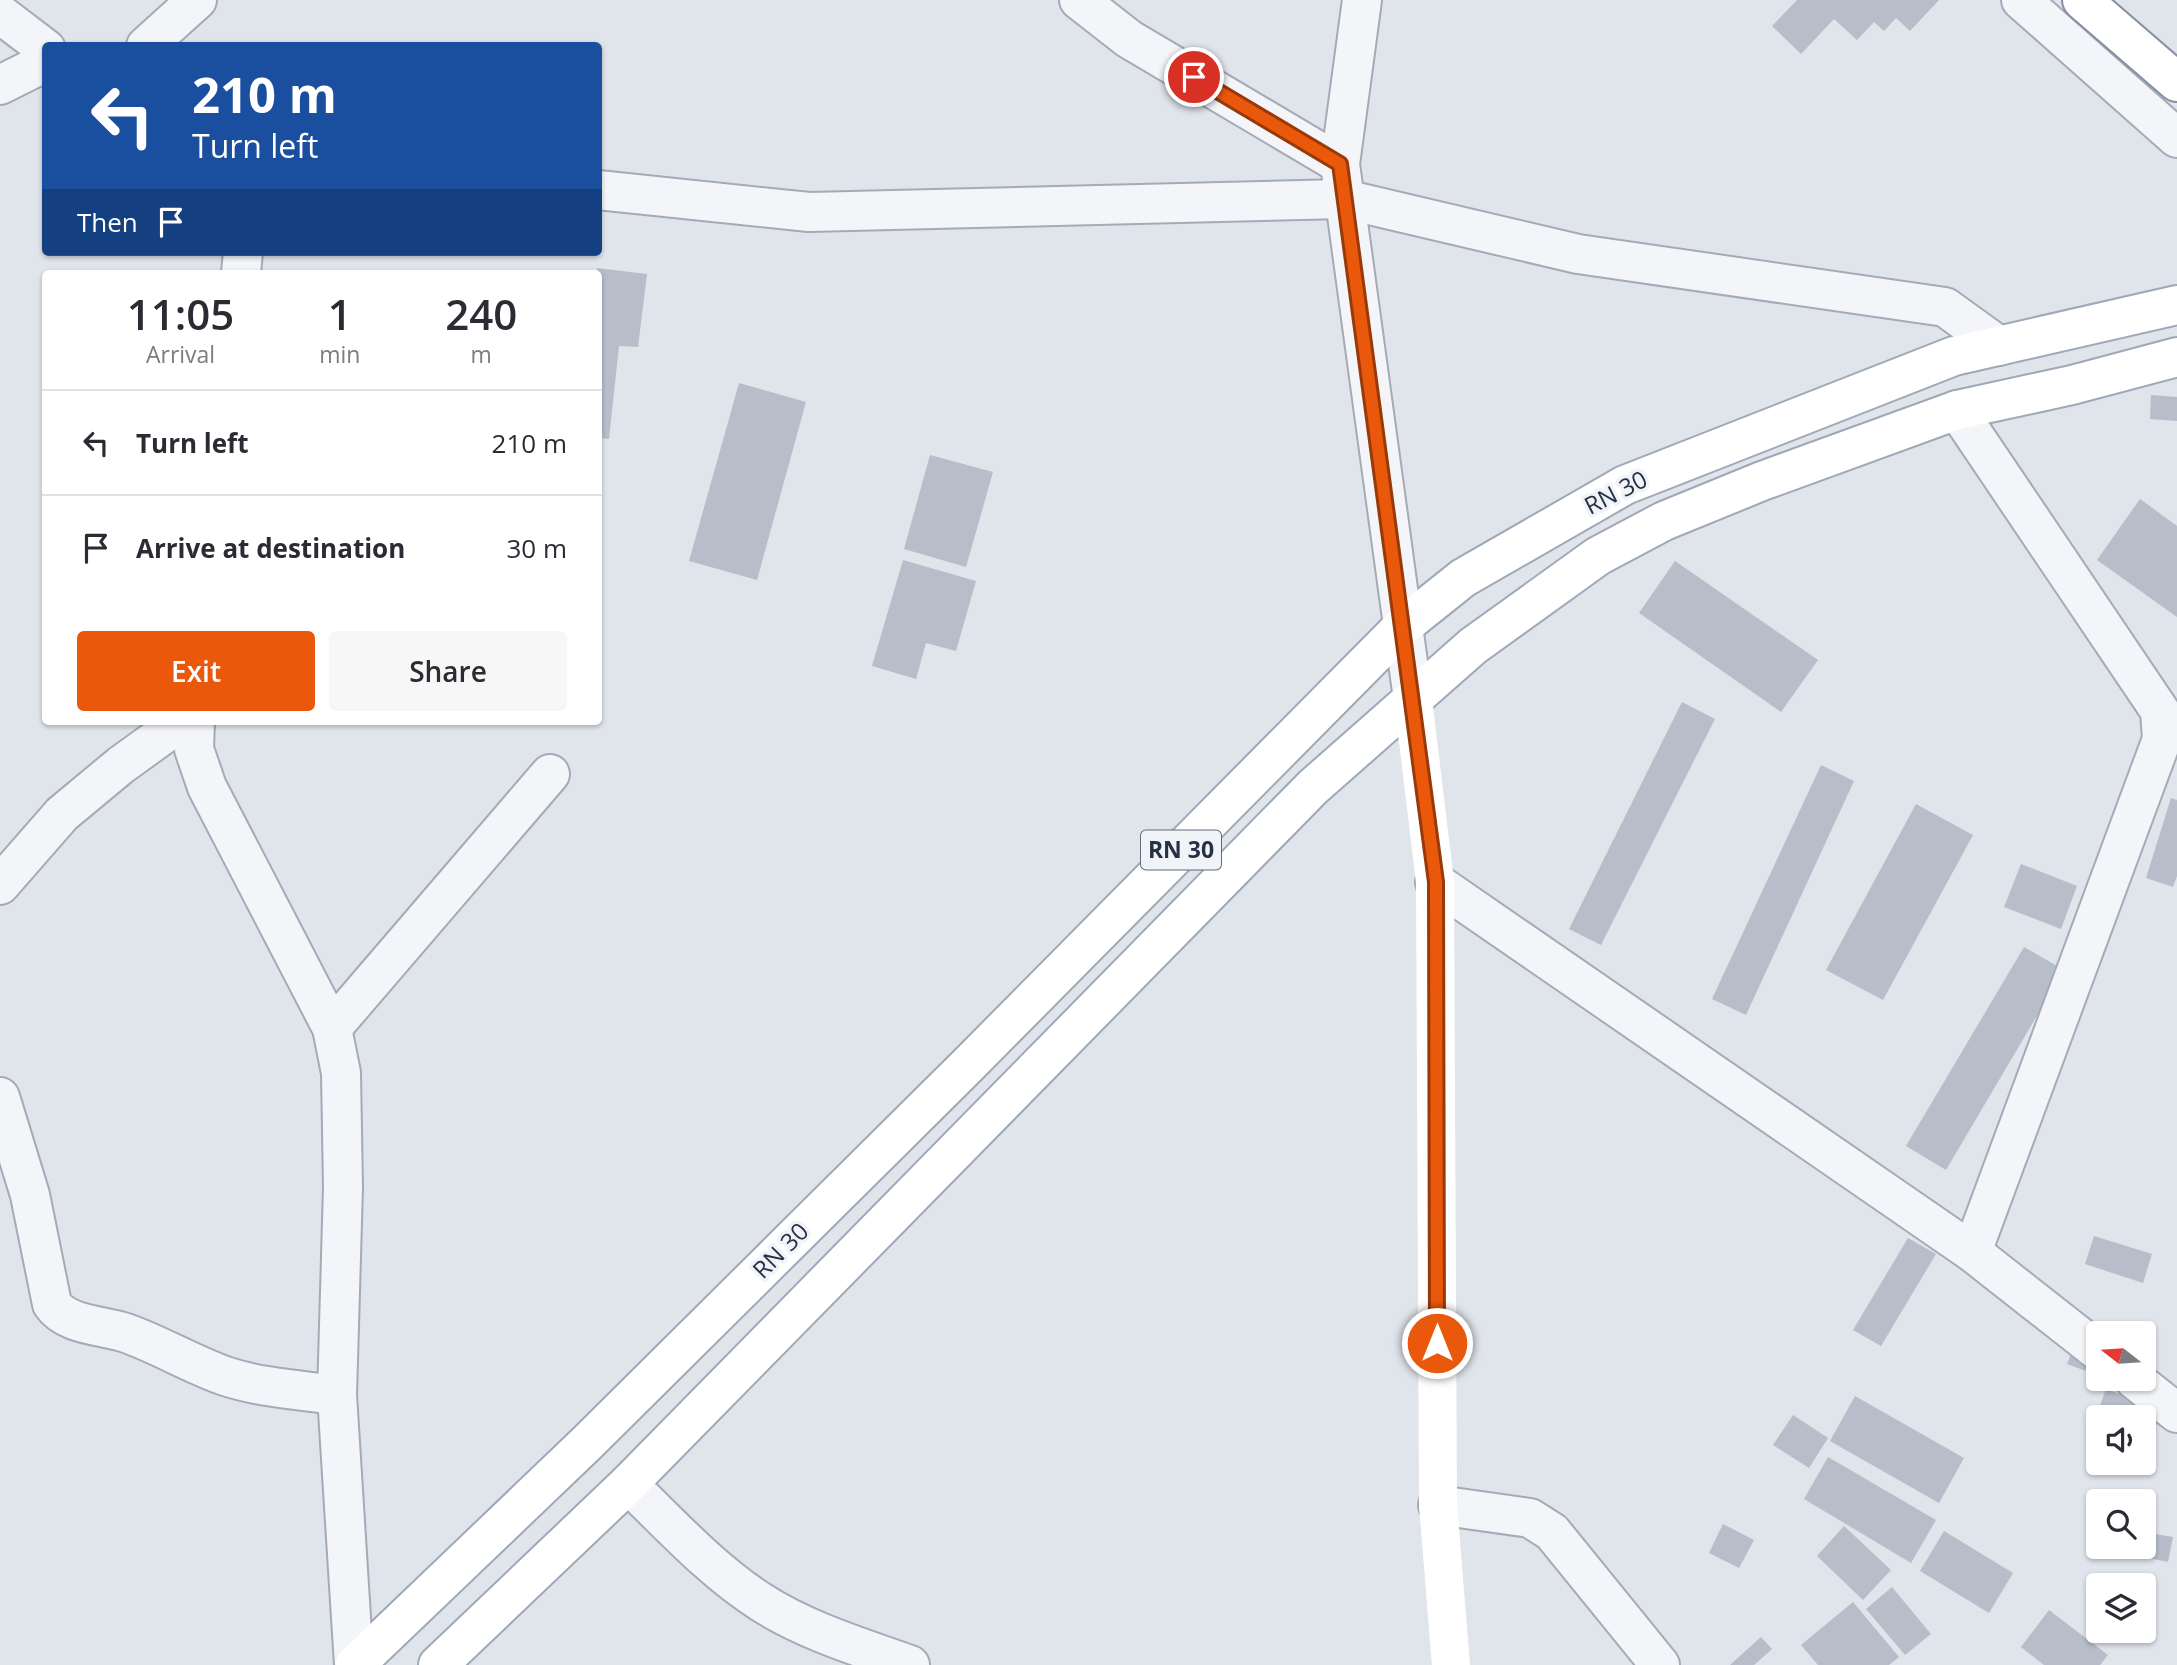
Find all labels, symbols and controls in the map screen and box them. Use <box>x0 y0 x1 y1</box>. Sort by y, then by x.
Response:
pin <box>1164 47 1224 107</box>
icon: arrive <box>1175 58 1213 96</box>
text: 210 m <box>192 61 337 127</box>
icon: left <box>77 70 168 161</box>
text: Turn left <box>192 124 318 167</box>
icon: arrive <box>152 203 190 241</box>
text: Then <box>77 204 138 240</box>
text: 11:05 <box>127 285 234 342</box>
text: 1 <box>328 285 352 342</box>
text: 240 <box>445 285 517 342</box>
text: Arrival <box>146 338 215 370</box>
text: min <box>319 338 360 370</box>
text: m <box>471 338 492 370</box>
icon: left <box>77 424 115 462</box>
text: Turn left <box>136 425 248 461</box>
text: 210 m <box>492 425 567 461</box>
street label: RN 30 <box>1578 462 1652 521</box>
icon: arrive <box>77 529 115 567</box>
text: Arrive at destination <box>136 530 405 566</box>
text: 30 m <box>506 530 567 566</box>
button: Exit <box>77 631 315 711</box>
button: Share <box>329 631 567 711</box>
road number: RN 30 <box>1141 830 1221 870</box>
street label: RN 30 <box>745 1215 815 1285</box>
position arrow <box>1400 1306 1474 1380</box>
north arrow <box>2086 1321 2156 1391</box>
map controls <box>2086 1321 2156 1643</box>
button: sound <box>2086 1405 2156 1475</box>
button: search <box>2086 1489 2156 1559</box>
button: layers <box>2086 1573 2156 1643</box>

